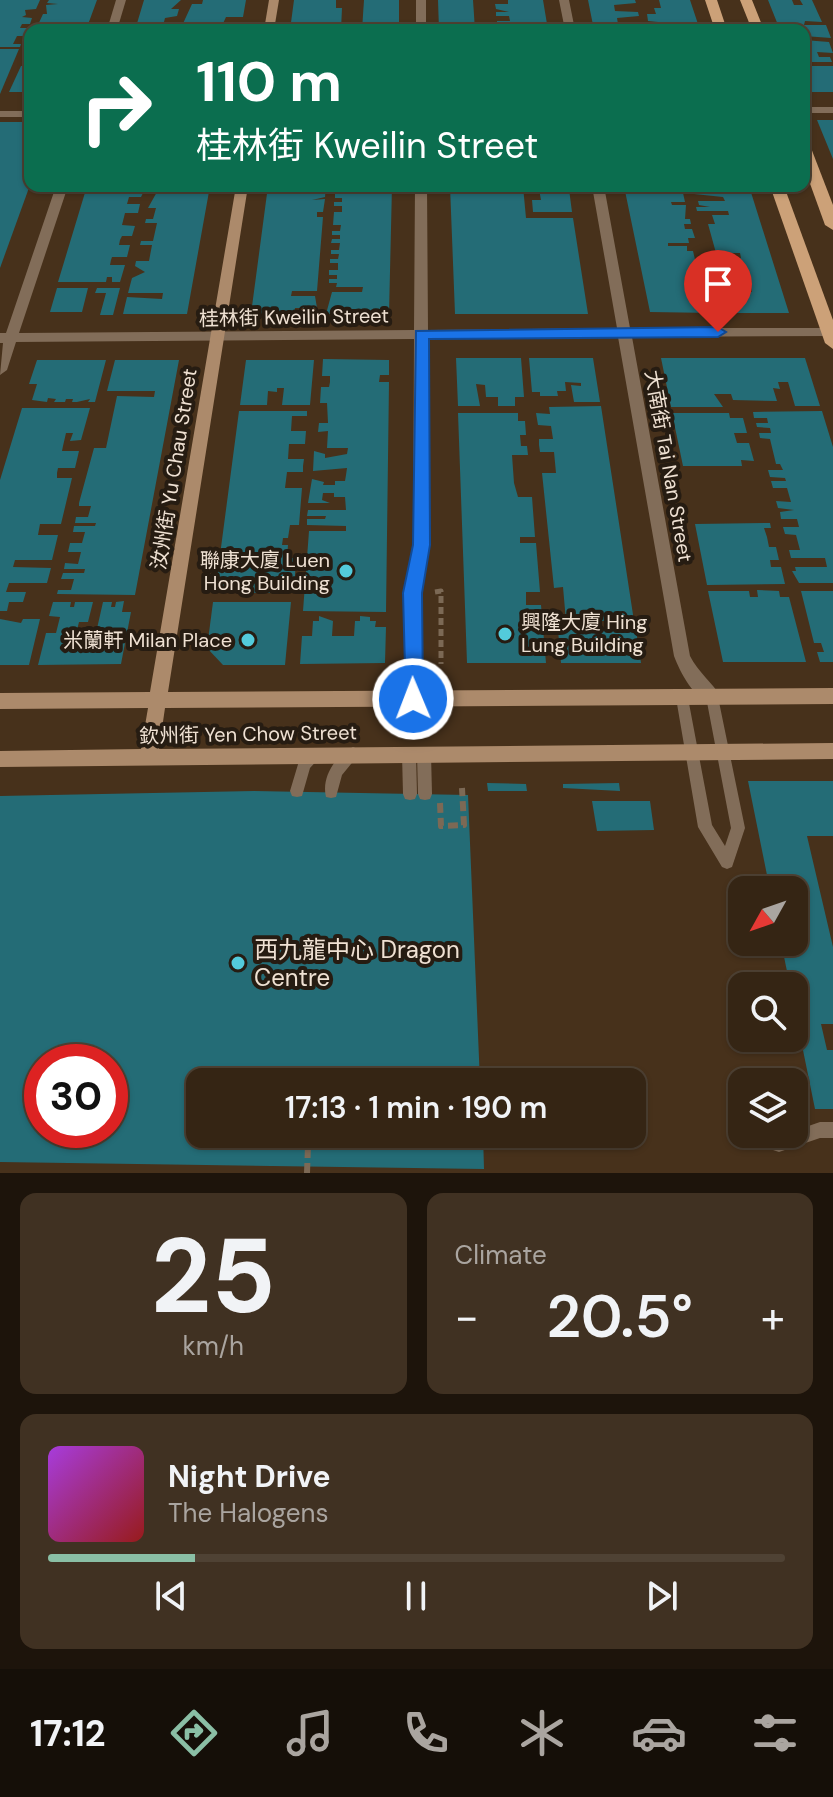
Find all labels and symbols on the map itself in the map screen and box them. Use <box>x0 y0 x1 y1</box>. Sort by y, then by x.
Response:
pin <box>684 250 752 332</box>
street label: 桂林街 Kweilin Street <box>199 302 389 332</box>
street label: 汝州街 Yu Chau Street <box>145 366 203 571</box>
street label: 大南街 Tai Nan Street <box>639 368 699 564</box>
place label: 聯康大廈 Luen Hong Building <box>200 547 330 596</box>
marker: 聯康大廈 Luen Hong Building <box>337 562 355 580</box>
place label: 興隆大廈 Hing Lung Building <box>521 609 647 658</box>
marker: 興隆大廈 Hing Lung Building <box>496 625 514 643</box>
place label: 米蘭軒 Milan Place <box>63 627 232 653</box>
marker: 米蘭軒 Milan Place <box>239 631 257 649</box>
position arrow <box>371 657 455 741</box>
street label: 欽州街 Yen Chow Street <box>139 719 357 749</box>
north arrow <box>728 876 808 956</box>
place label: 西九龍中心 Dragon Centre <box>254 934 460 993</box>
marker: 西九龍中心 Dragon Centre <box>229 954 247 972</box>
speed limit sign: 30 <box>24 1044 128 1148</box>

